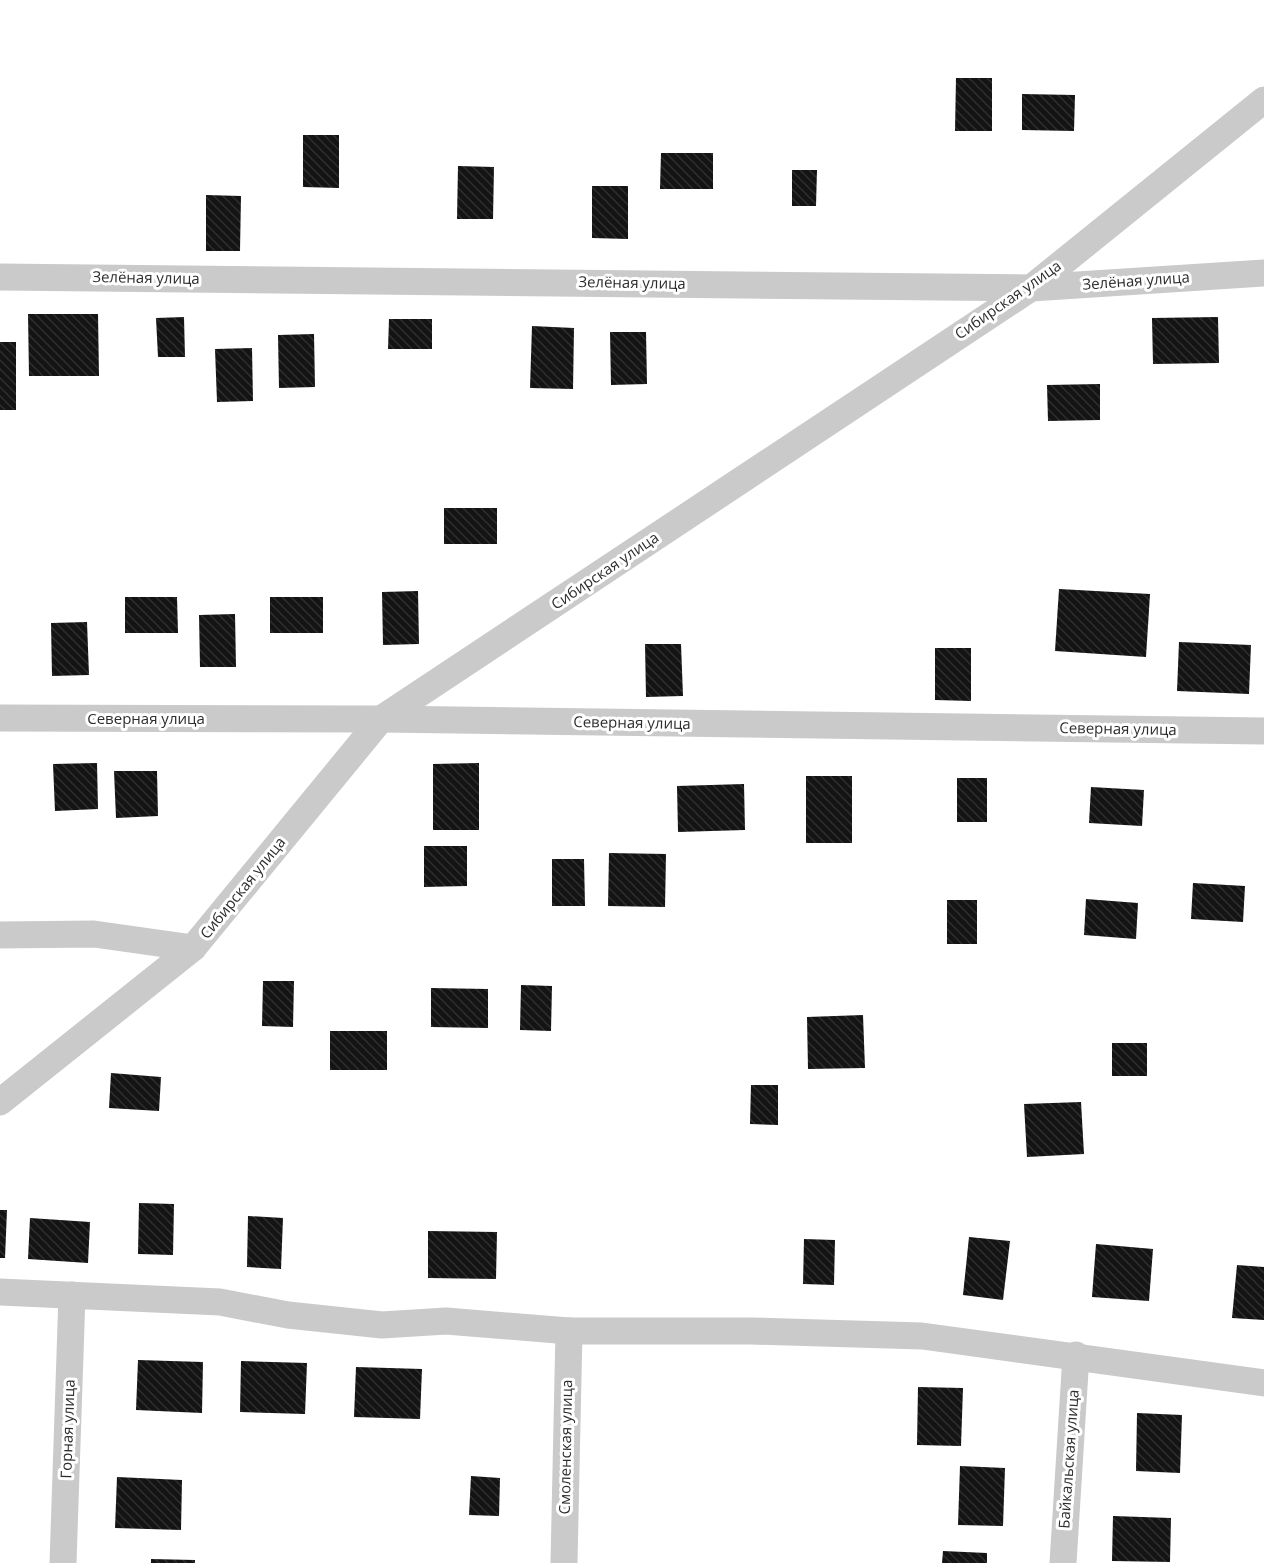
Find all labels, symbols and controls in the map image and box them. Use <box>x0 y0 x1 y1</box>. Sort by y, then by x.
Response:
street label: Сибирская улица <box>950 255 1065 343</box>
street label: Зелёная улица <box>92 266 200 288</box>
street label: Зелёная улица <box>1082 266 1190 294</box>
street label: Зелёная улица <box>578 271 686 293</box>
street label: Сибирская улица <box>547 527 662 614</box>
street label: Северная улица <box>87 708 205 728</box>
street label: Северная улица <box>573 711 691 733</box>
street label: Северная улица <box>1059 717 1177 739</box>
street label: Сибирская улица <box>195 832 289 942</box>
street label: Горная улица <box>55 1379 79 1479</box>
street label: Смоленская улица <box>554 1379 576 1515</box>
street label: Байкальская улица <box>1053 1389 1083 1529</box>

